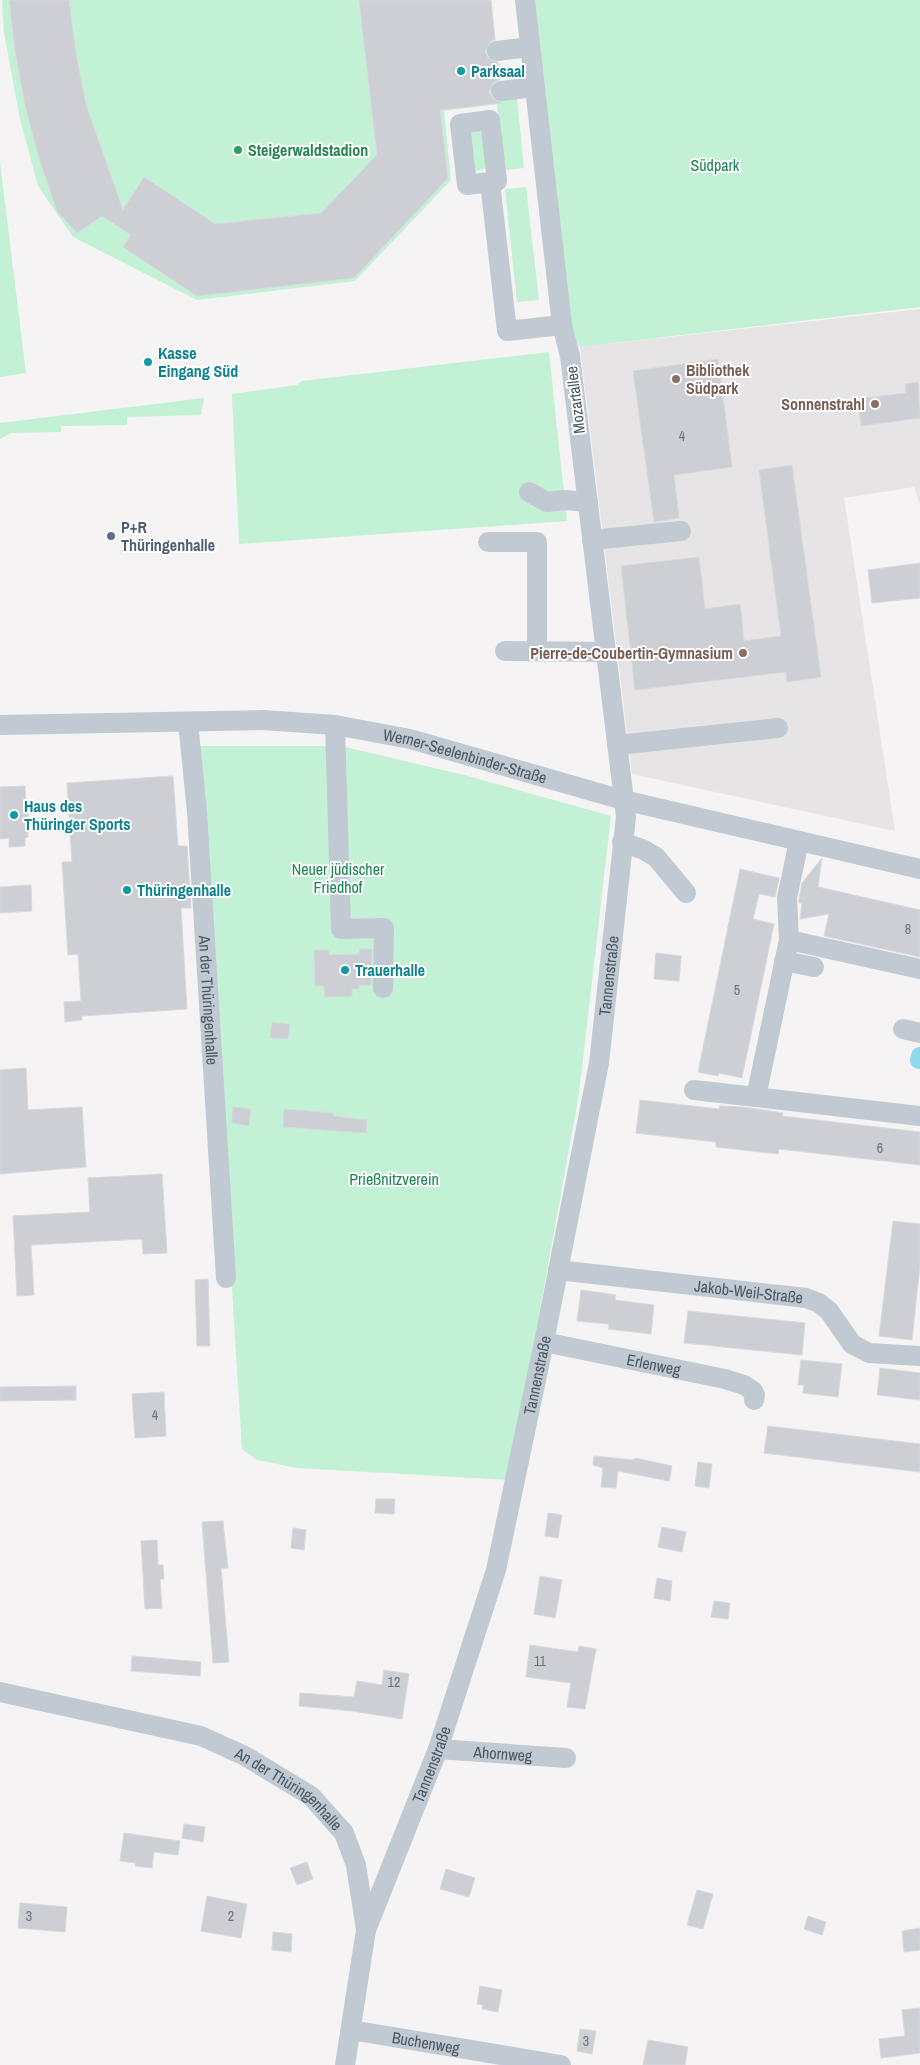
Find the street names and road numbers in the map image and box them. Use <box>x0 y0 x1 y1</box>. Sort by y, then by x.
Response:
street label: Mozartallee <box>560 365 590 435</box>
street label: Werner-Seelenbinder-Straße <box>381 723 550 789</box>
street label: An der Thüringenhalle <box>194 934 224 1066</box>
street label: Tannenstraße <box>593 935 624 1017</box>
street label: Jakob-Weil-Straße <box>693 1274 804 1309</box>
street label: Tannenstraße <box>518 1334 556 1417</box>
street label: Erlenweg <box>625 1348 683 1381</box>
street label: Tannenstraße <box>407 1723 456 1806</box>
street label: Ahornweg <box>472 1740 534 1767</box>
street label: An der Thüringenhalle <box>230 1741 348 1835</box>
street label: Buchenweg <box>390 2026 462 2059</box>

